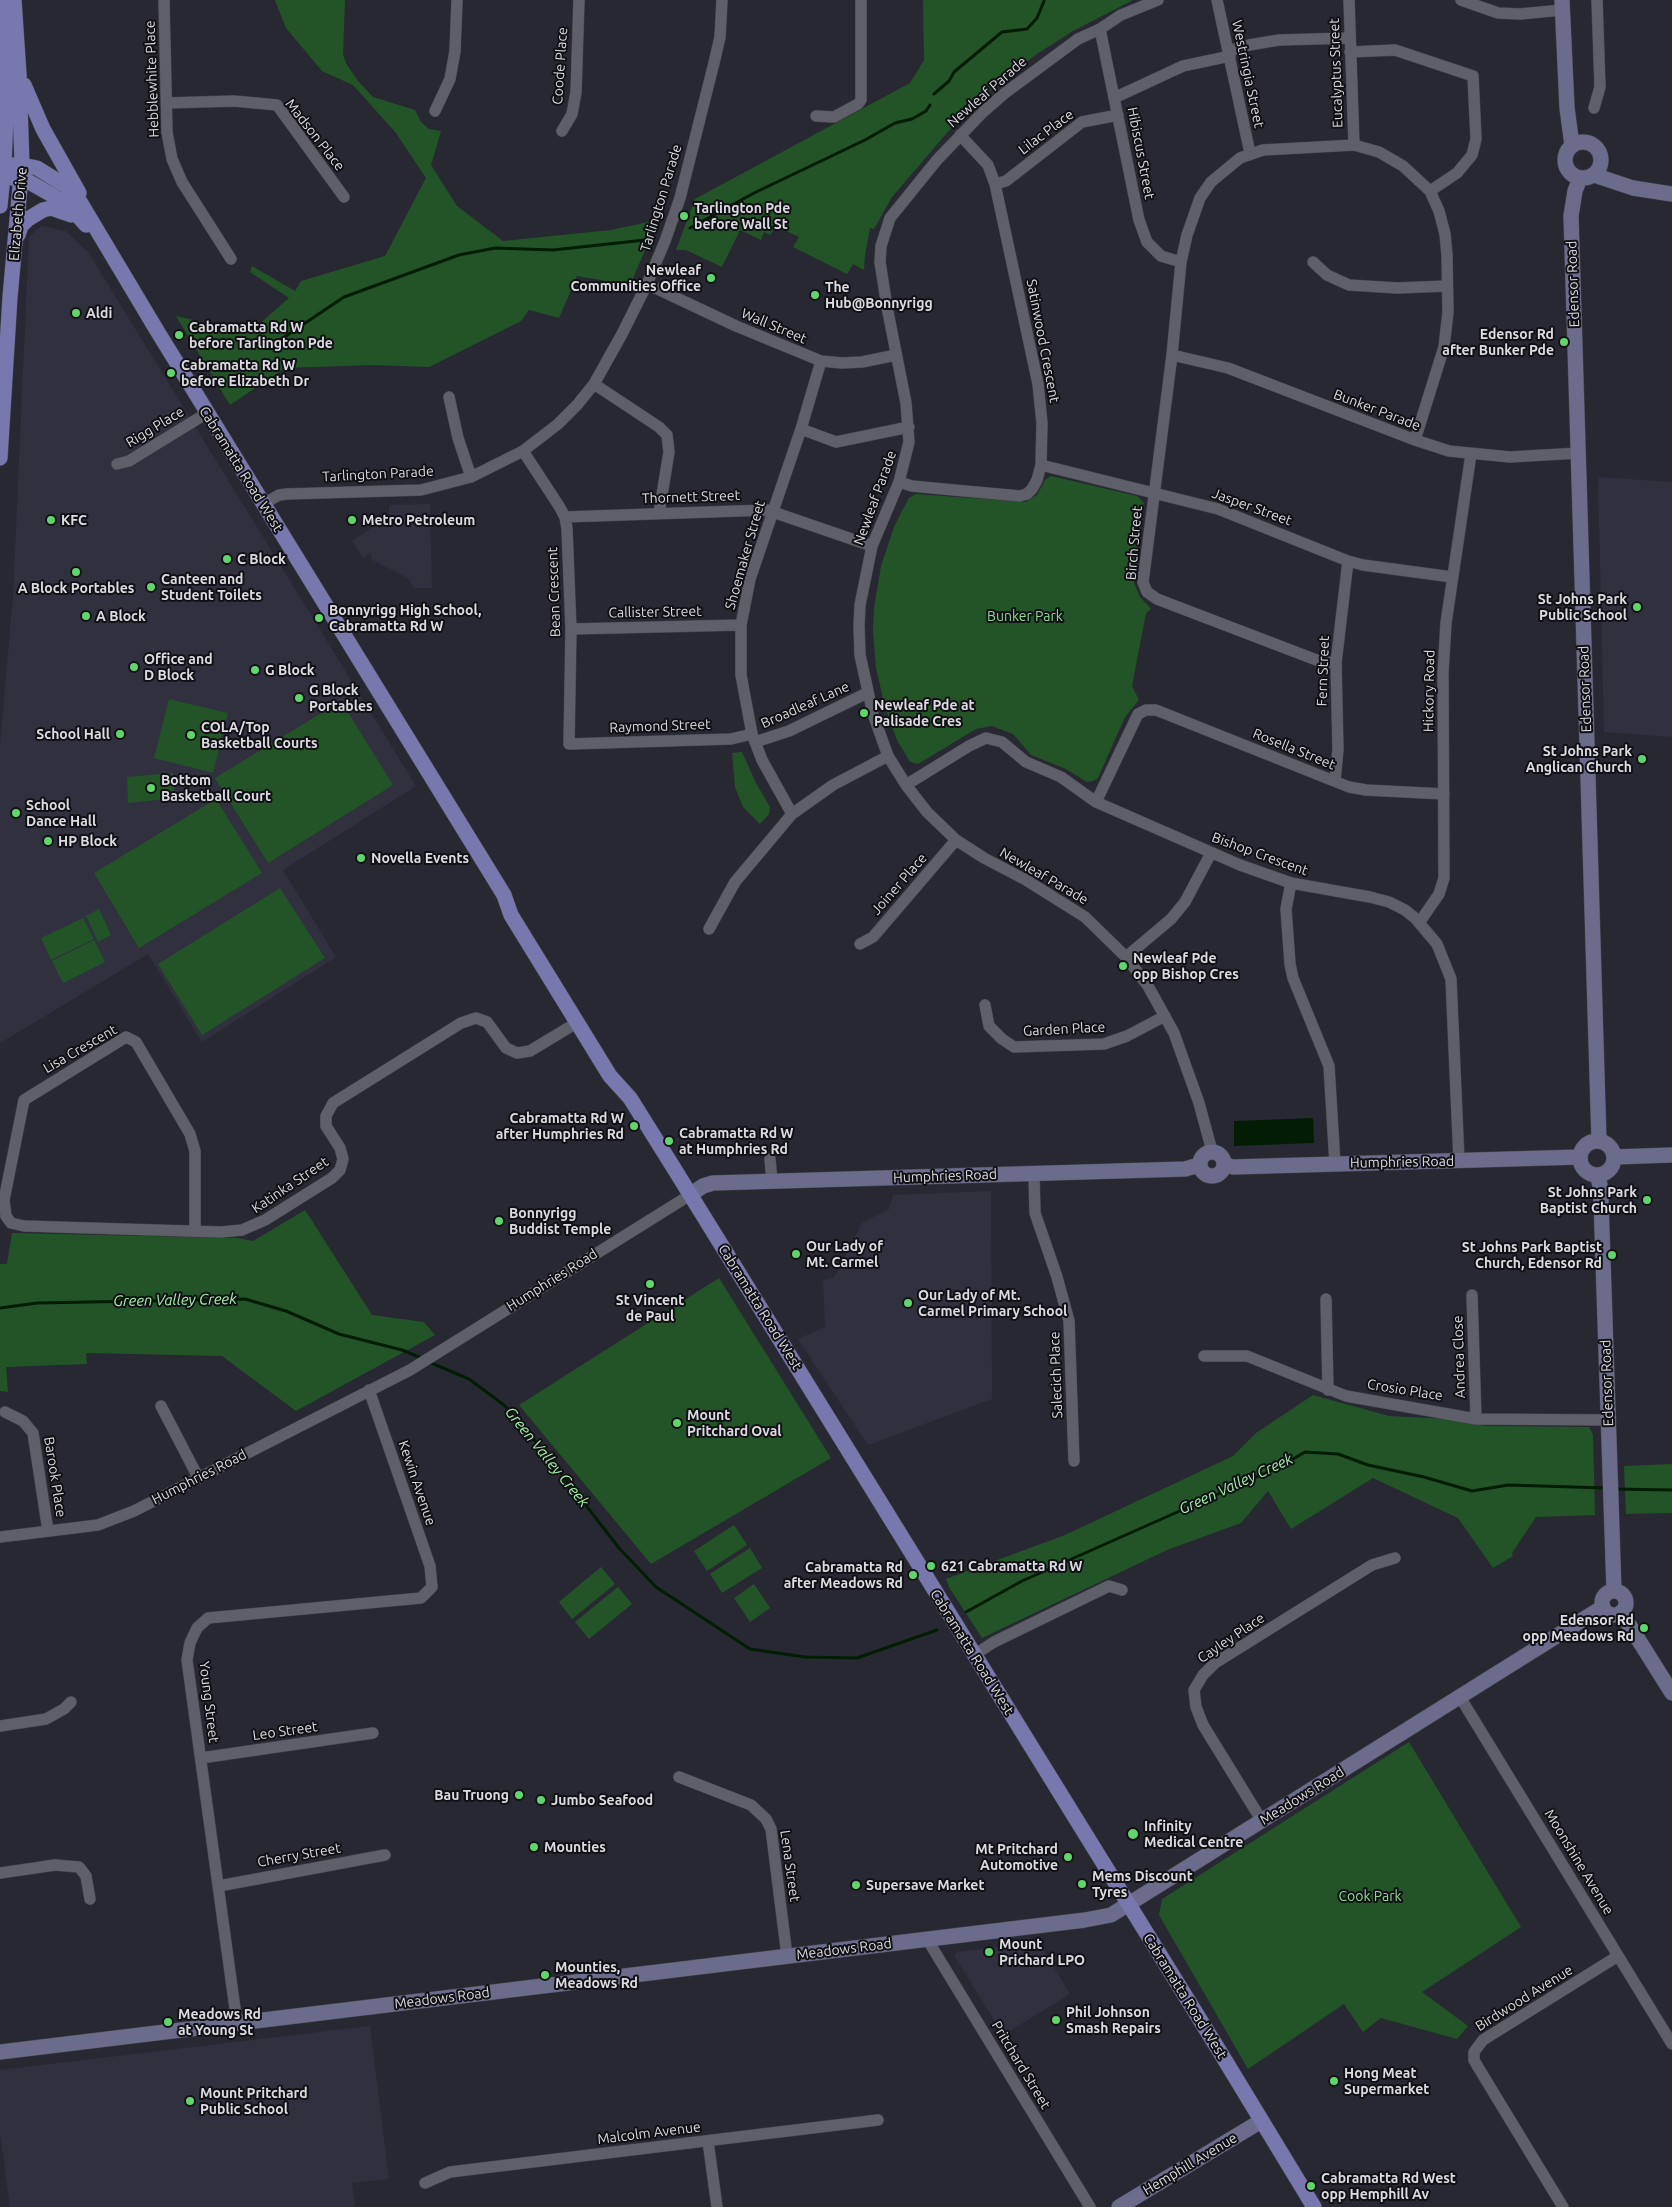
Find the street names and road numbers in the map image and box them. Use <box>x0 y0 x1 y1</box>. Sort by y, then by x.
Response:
street label: Eucalyptus Street <box>1326 18 1346 128</box>
street label: Westringia Street <box>1228 19 1268 129</box>
street label: Hebblewhite Place <box>142 20 162 138</box>
street label: Coode Place <box>549 27 571 105</box>
street label: Newleaf Parade <box>944 53 1030 131</box>
street label: Madson Place <box>282 96 348 174</box>
street label: Hibiscus Street <box>1124 105 1158 201</box>
street label: Lilac Place <box>1015 106 1077 158</box>
street label: Tarlington Parade <box>637 142 685 254</box>
street label: Elizabeth Drive <box>6 166 30 262</box>
street label: Edensor Road <box>1563 240 1583 328</box>
street label: Satinwood Crescent <box>1023 278 1063 404</box>
street label: Wall Street <box>739 305 809 347</box>
street label: Bunker Parade <box>1331 386 1423 434</box>
street label: Rigg Place <box>123 403 187 451</box>
street label: Cabramatta Road West <box>196 403 286 535</box>
street label: Newleaf Parade <box>850 448 900 548</box>
street label: Tarlington Parade <box>322 463 434 485</box>
street label: Jasper Street <box>1210 485 1294 529</box>
street label: Thornett Street <box>642 487 740 507</box>
street label: Shoemaker Street <box>721 499 769 611</box>
street label: Birch Street <box>1122 505 1146 581</box>
street label: Bean Crescent <box>544 547 564 637</box>
street label: Callister Street <box>608 603 702 621</box>
street label: Fern Street <box>1313 635 1333 707</box>
street label: Edensor Road <box>1575 645 1595 733</box>
street label: Hickory Road <box>1420 650 1438 732</box>
street label: Broadleaf Lane <box>758 678 852 732</box>
street label: Raymond Street <box>609 716 711 736</box>
street label: Rosella Street <box>1250 725 1338 773</box>
street label: Bishop Crescent <box>1210 829 1310 879</box>
street label: Newleaf Parade <box>997 844 1091 908</box>
street label: Joiner Place <box>868 850 930 918</box>
street label: Garden Place <box>1022 1018 1106 1040</box>
street label: Lisa Crescent <box>40 1021 120 1077</box>
street label: Katinka Street <box>248 1153 332 1217</box>
street label: Humphries Road <box>1350 1153 1454 1171</box>
street label: Humphries Road <box>893 1166 997 1186</box>
street label: Cabramatta Road West <box>715 1241 805 1373</box>
street label: Humphries Road <box>503 1245 601 1315</box>
street label: Andrea Close <box>1449 1315 1469 1399</box>
street label: Salecich Place <box>1046 1331 1066 1419</box>
street label: Edensor Road <box>1597 1339 1617 1427</box>
street label: Crosio Place <box>1366 1376 1444 1404</box>
street label: Barook Place <box>40 1435 70 1519</box>
street label: Kewin Avenue <box>395 1438 439 1528</box>
street label: Humphries Road <box>149 1446 249 1508</box>
street label: Cabramatta Road West <box>927 1586 1017 1718</box>
street label: Cayley Place <box>1194 1609 1268 1667</box>
street label: Young Street <box>196 1660 222 1744</box>
street label: Leo Street <box>251 1718 319 1744</box>
street label: Meadows Road <box>1257 1763 1347 1829</box>
street label: Moonshine Avenue <box>1541 1806 1617 1918</box>
street label: Lena Street <box>777 1829 803 1903</box>
street label: Cherry Street <box>256 1839 342 1871</box>
street label: Cabramatta Road West <box>1140 1930 1230 2062</box>
street label: Meadows Road <box>795 1935 893 1963</box>
street label: Birdwood Avenue <box>1472 1961 1576 2035</box>
street label: Meadows Road <box>393 1984 491 2012</box>
street label: Pritchard Street <box>988 2018 1054 2112</box>
street label: Malcolm Avenue <box>596 2118 702 2148</box>
street label: Hemphill Avenue <box>1140 2129 1240 2199</box>

